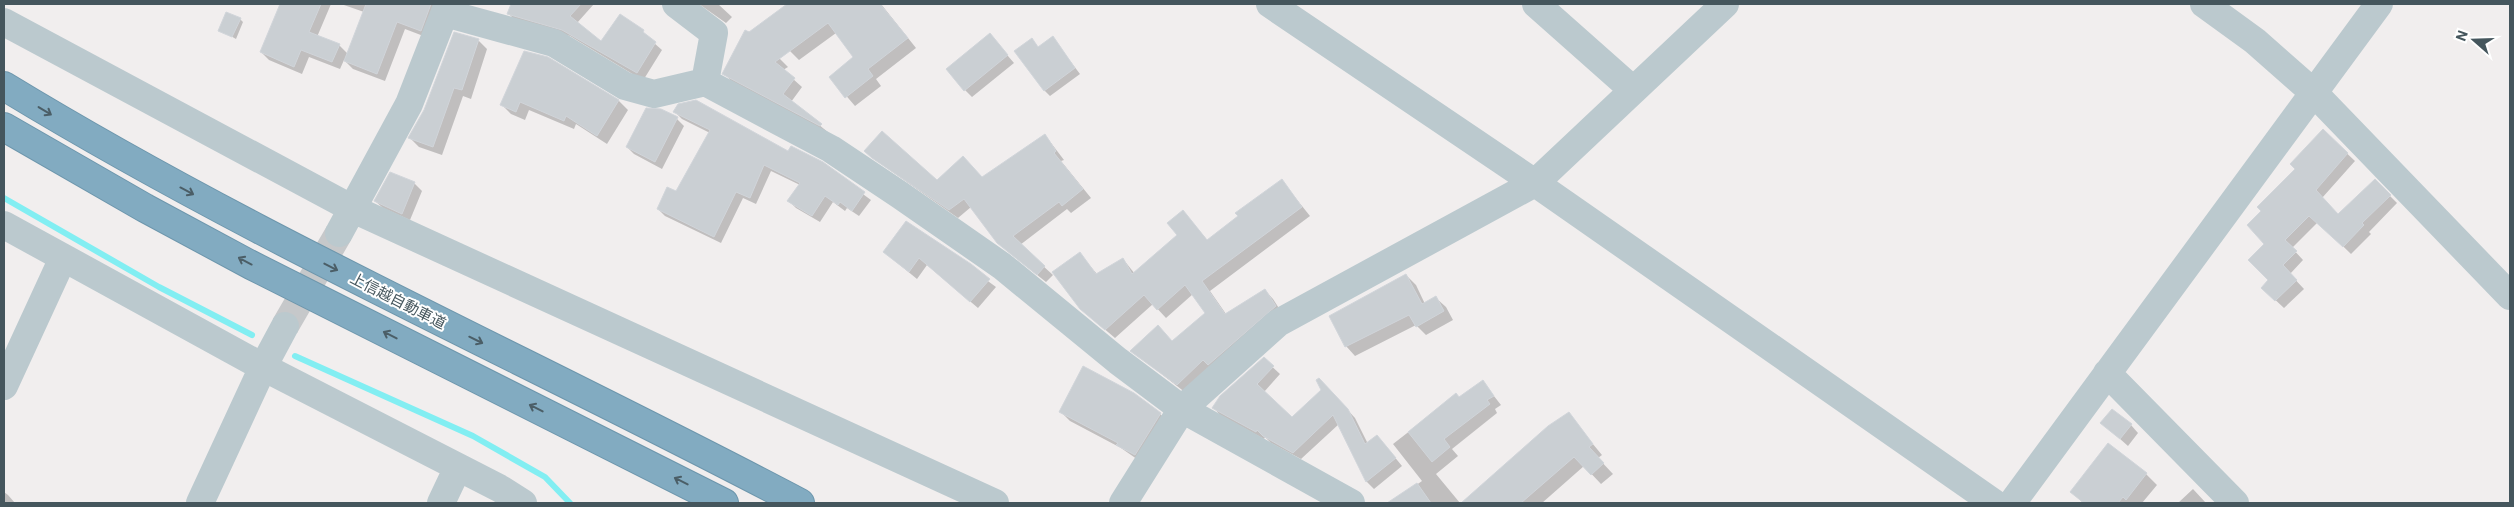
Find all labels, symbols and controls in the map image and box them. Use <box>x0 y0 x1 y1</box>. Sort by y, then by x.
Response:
north arrow <box>2449 15 2499 65</box>
text: N <box>2453 28 2471 43</box>
one-way arrow <box>38 107 52 117</box>
one-way arrow <box>179 187 193 197</box>
one-way arrow <box>239 256 253 266</box>
one-way arrow <box>323 262 338 272</box>
street label: 上信越自動車道 <box>347 269 449 333</box>
one-way arrow <box>383 330 398 340</box>
one-way arrow <box>468 336 483 345</box>
one-way arrow <box>529 403 544 412</box>
one-way arrow <box>673 476 688 486</box>

